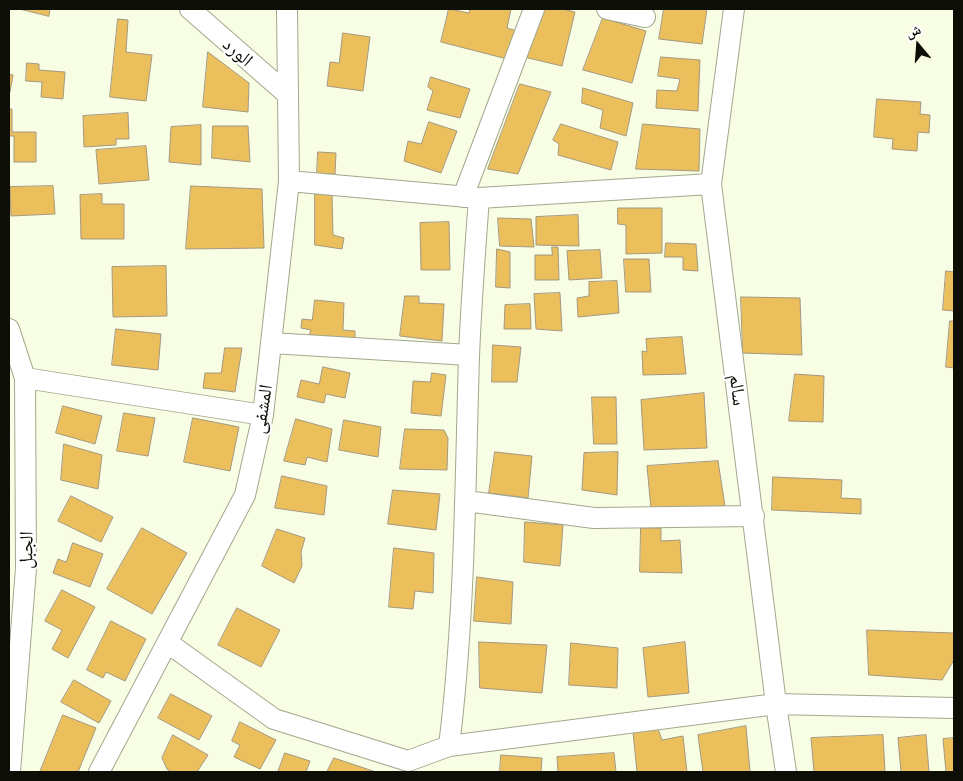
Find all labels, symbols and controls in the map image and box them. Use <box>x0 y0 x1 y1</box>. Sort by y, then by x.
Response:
north arrow <box>893 20 943 70</box>
text: ش <box>904 20 923 41</box>
street label: الورد <box>218 33 258 71</box>
street label: سالم <box>725 373 751 407</box>
street label: المشفى <box>247 383 277 435</box>
street label: الجبل <box>14 531 38 569</box>

